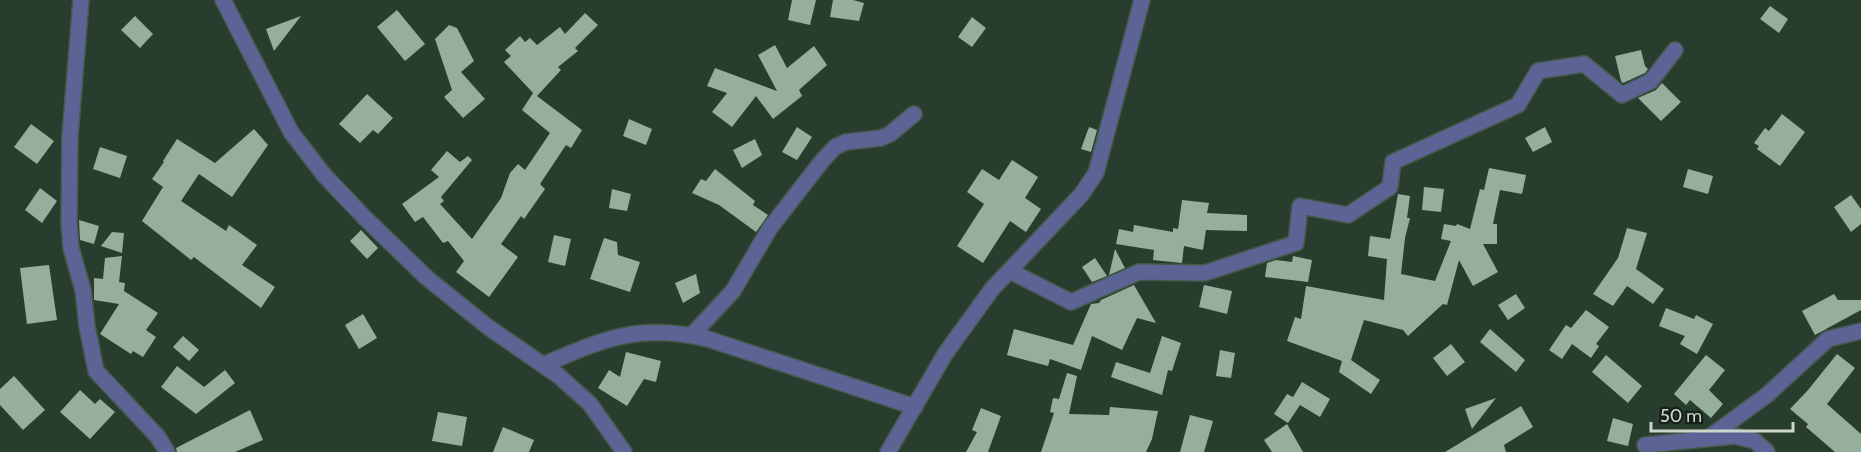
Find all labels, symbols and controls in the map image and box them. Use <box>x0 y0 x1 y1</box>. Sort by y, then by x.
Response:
scale bar <box>1651 395 1794 433</box>
text: 50 m <box>1660 405 1702 427</box>

